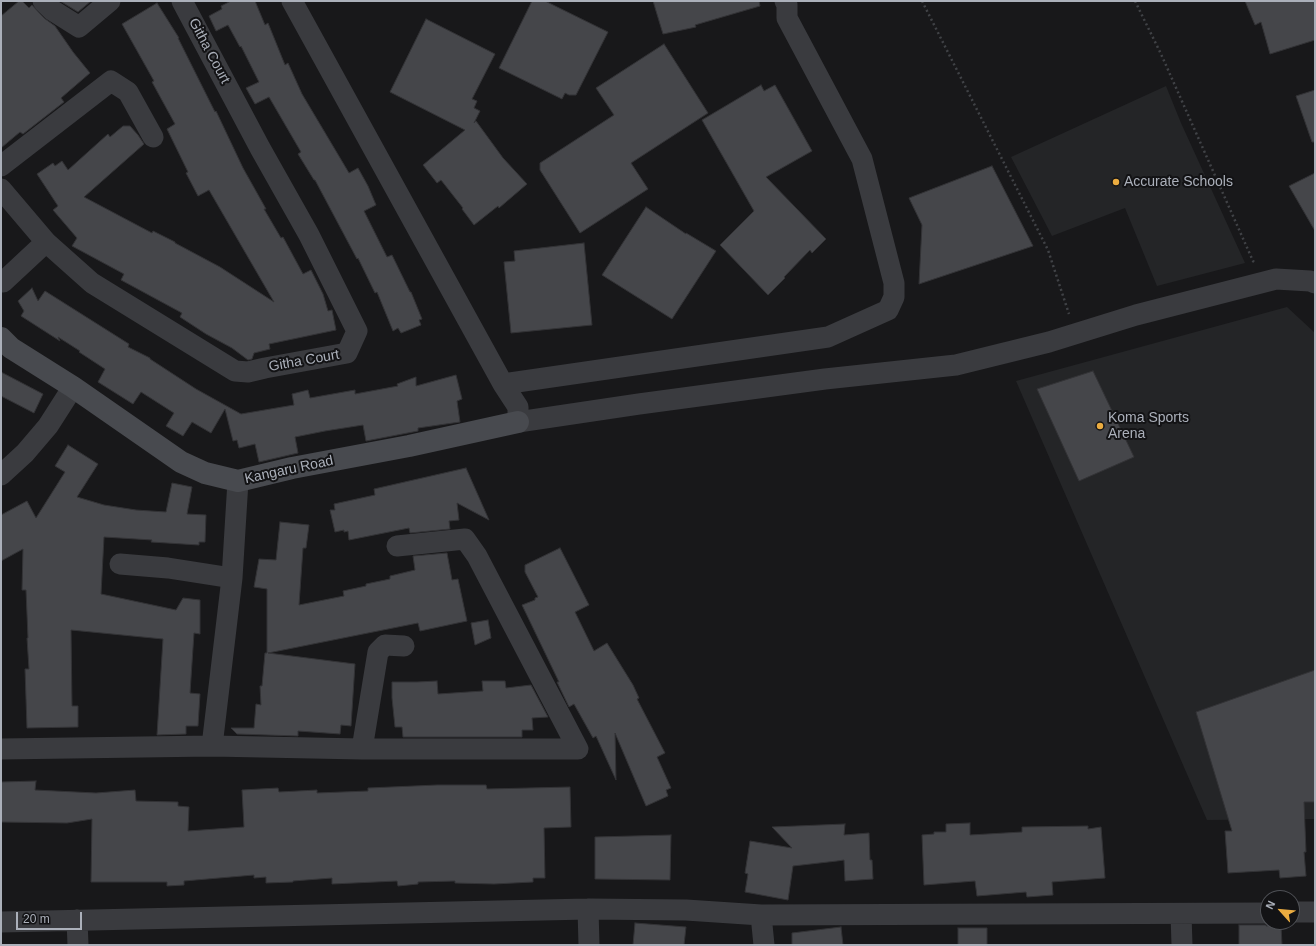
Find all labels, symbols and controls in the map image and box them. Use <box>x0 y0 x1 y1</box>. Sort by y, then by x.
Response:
street label: Githa Court <box>185 15 233 87</box>
place label: Accurate Schools <box>1124 174 1233 190</box>
marker: Accurate Schools <box>1111 177 1121 187</box>
street label: Githa Court <box>267 347 341 375</box>
place label: Koma Sports Arena <box>1108 410 1189 442</box>
marker: Koma Sports Arena <box>1095 421 1105 431</box>
street label: Kangaru Road <box>243 452 335 488</box>
north arrow <box>1260 890 1300 930</box>
text: N <box>1263 899 1277 911</box>
scale bar <box>18 904 84 930</box>
text: 20 m <box>23 912 50 926</box>

